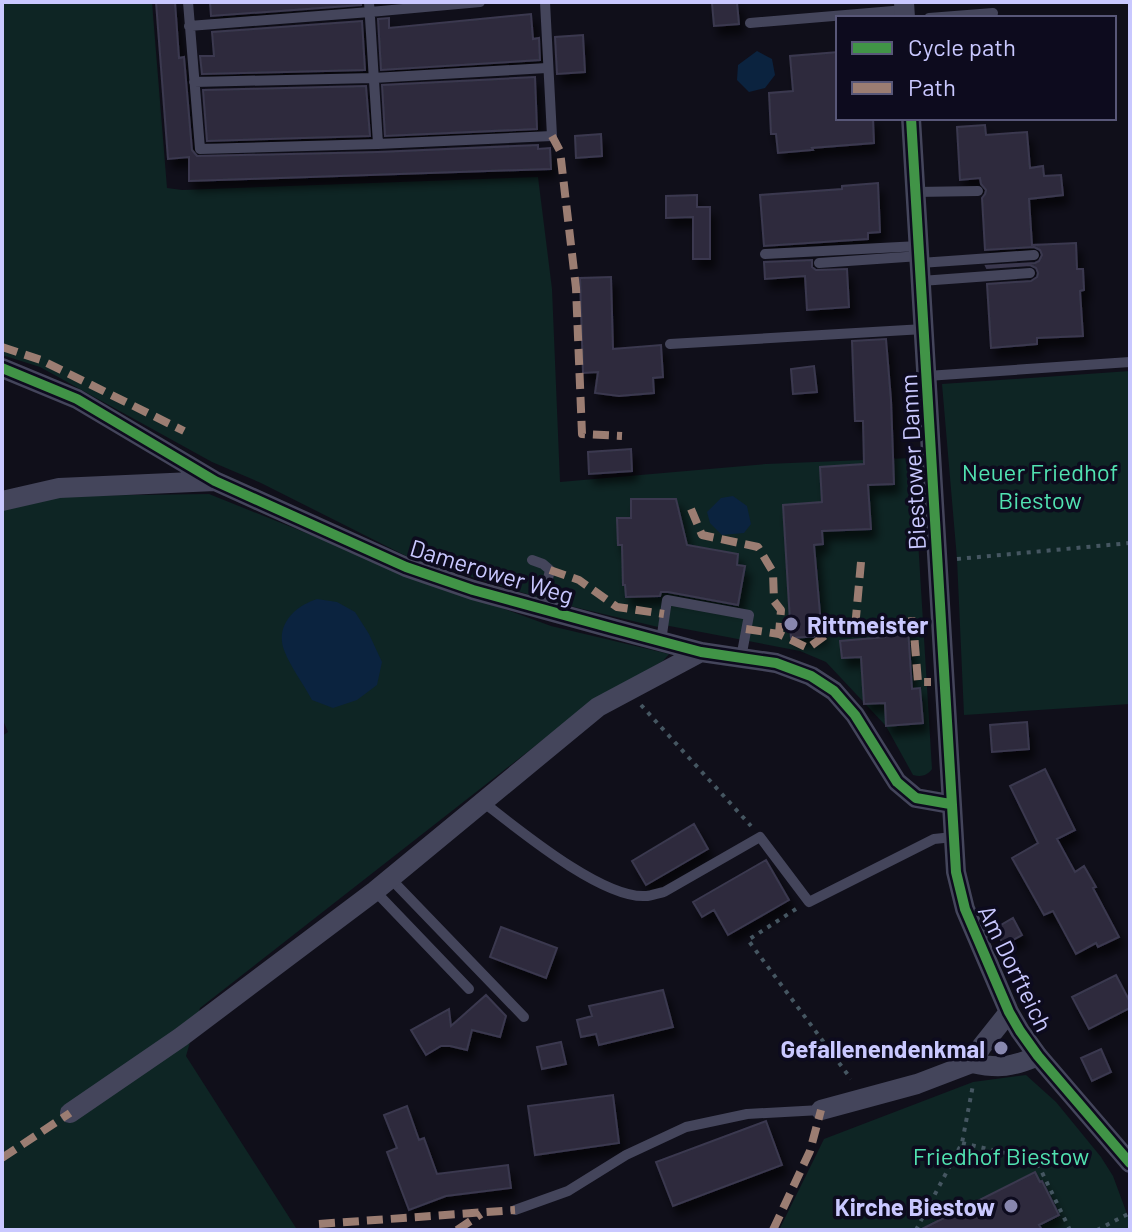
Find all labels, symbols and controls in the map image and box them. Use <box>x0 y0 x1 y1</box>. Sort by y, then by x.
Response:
legend <box>836 16 1116 120</box>
text: Cycle path <box>908 32 1016 61</box>
text: Path <box>908 72 956 101</box>
street label: Biestower Damm <box>893 373 931 551</box>
park label: Neuer Friedhof Biestow <box>962 457 1118 514</box>
street label: Damerower Weg <box>407 532 577 610</box>
place label: Rittmeister <box>807 610 929 639</box>
marker: Rittmeister <box>782 615 800 633</box>
street label: Am Dorfteich <box>973 900 1059 1036</box>
place label: Gefallenendenkmal <box>781 1034 985 1063</box>
marker: Gefallenendenkmal <box>992 1039 1010 1057</box>
park label: Friedhof Biestow <box>913 1141 1089 1170</box>
place label: Kirche Biestow <box>835 1192 995 1221</box>
marker: Kirche Biestow <box>1002 1197 1020 1215</box>

